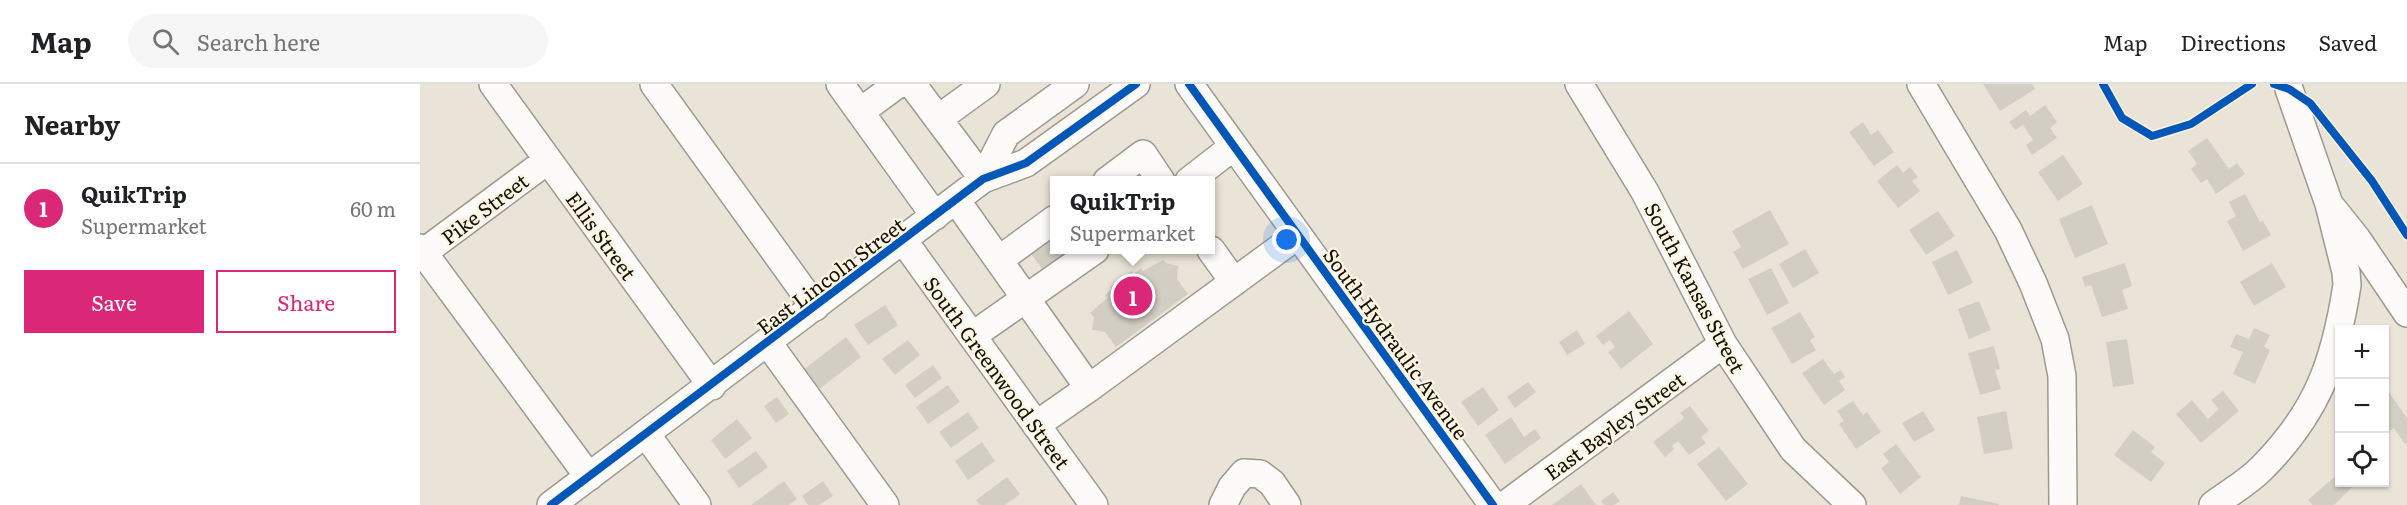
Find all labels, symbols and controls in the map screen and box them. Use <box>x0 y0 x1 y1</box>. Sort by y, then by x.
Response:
search box <box>128 14 548 68</box>
text: Map <box>30 20 92 62</box>
icon: search <box>149 25 182 58</box>
text: Search here <box>197 25 320 58</box>
text: Map <box>2103 26 2148 57</box>
text: Directions <box>2181 26 2286 57</box>
text: Saved <box>2319 26 2377 57</box>
text: Nearby <box>24 104 120 143</box>
street label: Pike Street <box>434 165 534 251</box>
popup <box>1050 176 1215 254</box>
text: QuikTrip <box>81 177 187 210</box>
text: QuikTrip <box>1070 184 1175 217</box>
street label: Ellis Street <box>560 185 644 285</box>
text: 1 <box>39 193 48 223</box>
text: 60 m <box>350 193 396 223</box>
street label: South Kansas Street <box>1638 196 1754 378</box>
street label: East Lincoln Street <box>749 209 911 341</box>
text: Supermarket <box>81 210 207 240</box>
text: Supermarket <box>1070 217 1195 247</box>
your location <box>1272 225 1301 254</box>
street label: South Hydraulic Avenue <box>1317 241 1477 445</box>
street label: South Greenwood Street <box>918 269 1078 475</box>
button: Save <box>24 270 204 333</box>
button: Share <box>216 270 396 333</box>
pin: 1 <box>1114 274 1152 318</box>
map controls <box>2335 325 2389 487</box>
button: + <box>2335 325 2389 379</box>
street label: East Bayley Street <box>1537 364 1691 486</box>
button: − <box>2335 379 2389 433</box>
button: locate <box>2335 433 2389 487</box>

